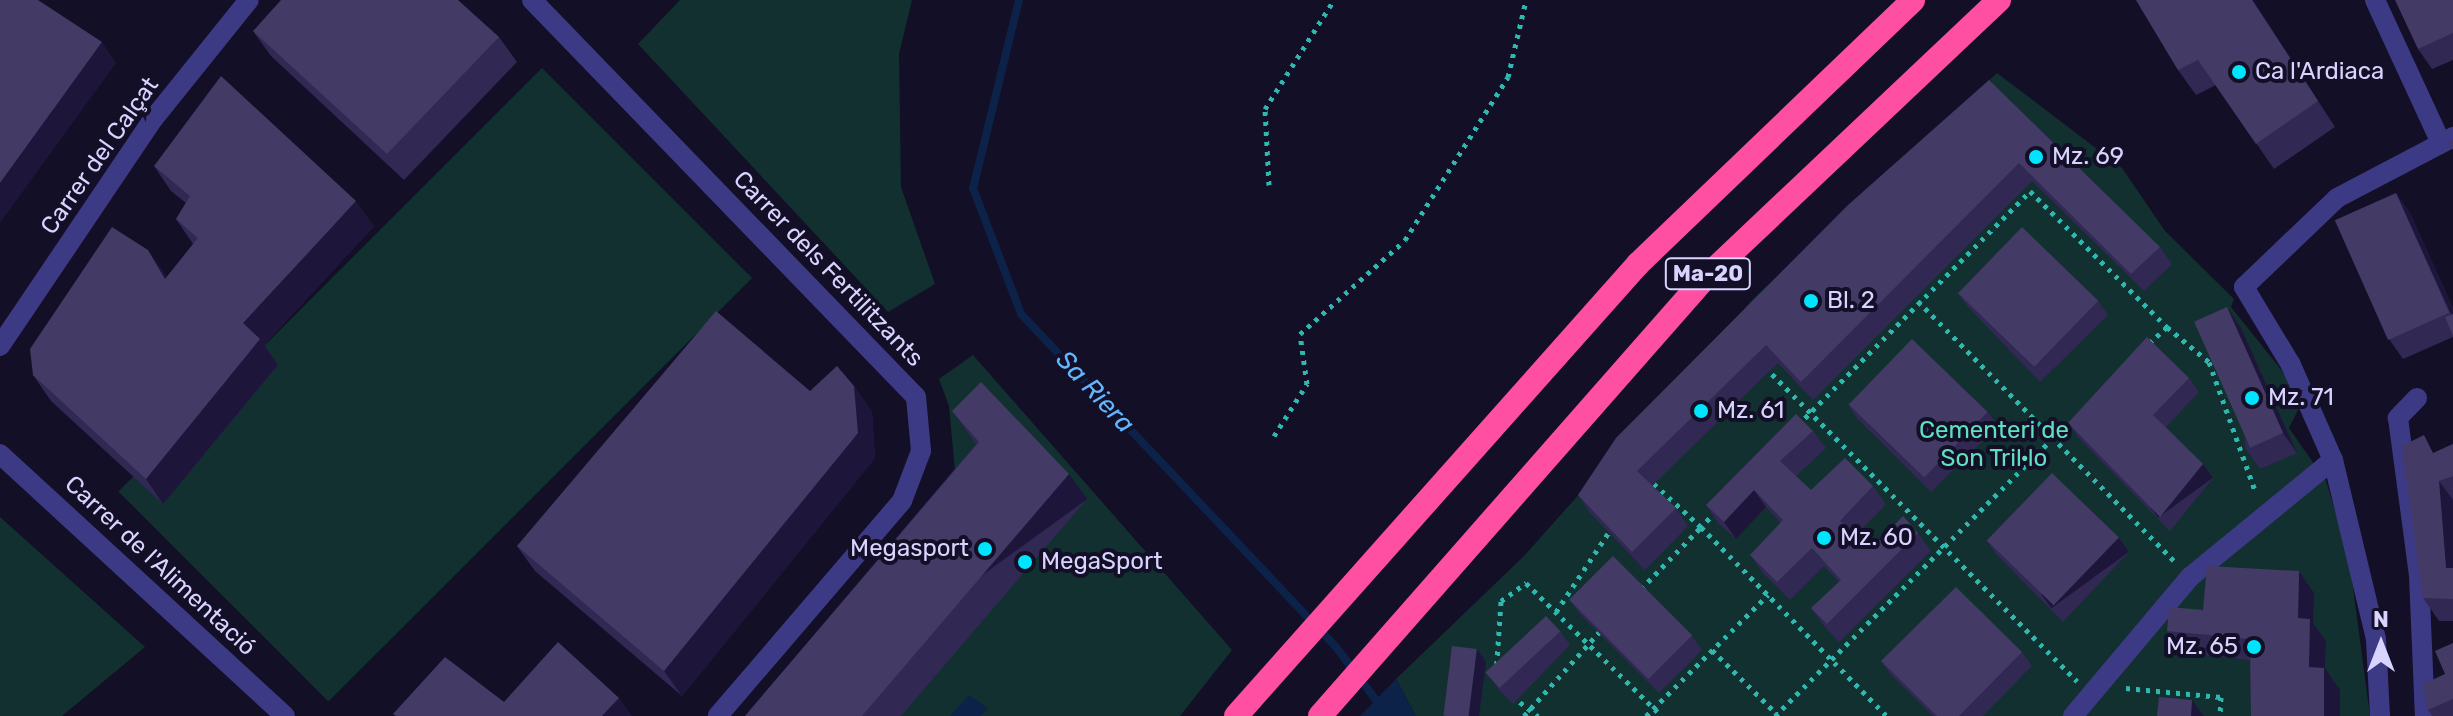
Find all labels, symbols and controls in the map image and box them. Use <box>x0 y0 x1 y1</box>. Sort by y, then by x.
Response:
place label: Ca l'Ardiaca <box>2255 58 2384 86</box>
marker: Ca l'Ardiaca <box>2230 63 2248 81</box>
street label: Carrer del Calçat <box>35 72 165 240</box>
place label: Mz. 69 <box>2052 143 2124 171</box>
marker: Mz. 69 <box>2027 148 2045 166</box>
street label: Carrer dels Fertilitzants <box>727 165 929 373</box>
road number: Ma-20 <box>1664 256 1752 292</box>
place label: Bl. 2 <box>1827 287 1875 315</box>
marker: Bl. 2 <box>1802 292 1820 310</box>
water label: Sa Riera <box>1049 344 1141 440</box>
place label: Mz. 71 <box>2268 384 2334 412</box>
marker: Mz. 71 <box>2243 389 2261 407</box>
place label: Mz. 61 <box>1717 397 1784 425</box>
marker: Mz. 61 <box>1692 402 1710 420</box>
park label: Cementeri de Son Tril·lo <box>1919 417 2069 473</box>
street label: Carrer de l'Alimentació <box>58 470 262 662</box>
place label: Mz. 60 <box>1840 524 1913 552</box>
marker: Mz. 60 <box>1815 529 1833 547</box>
place label: Megasport <box>850 535 969 563</box>
marker: Megasport <box>976 540 994 558</box>
place label: MegaSport <box>1041 548 1163 576</box>
marker: MegaSport <box>1016 553 1034 571</box>
north arrow <box>2341 604 2421 684</box>
text: N <box>2373 606 2389 633</box>
place label: Mz. 65 <box>2166 633 2238 661</box>
marker: Mz. 65 <box>2245 638 2263 656</box>

